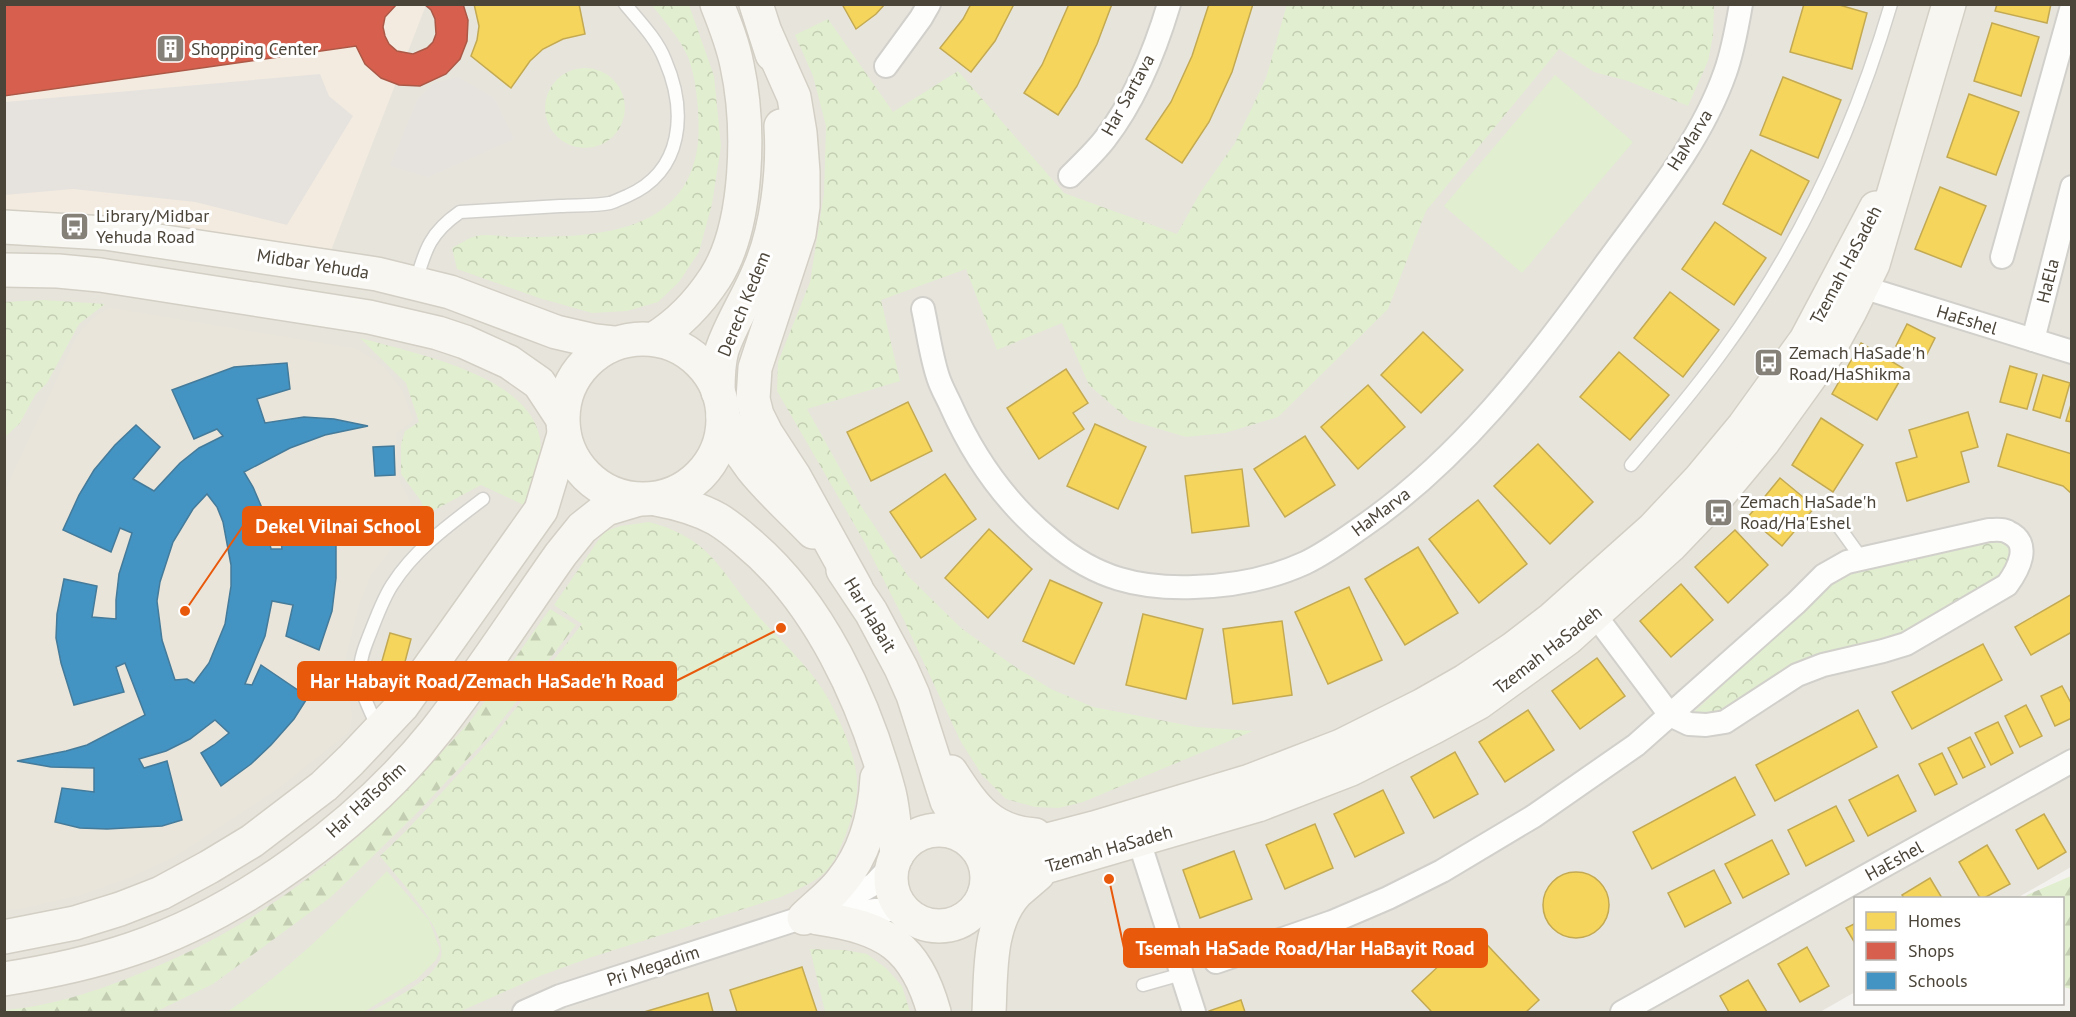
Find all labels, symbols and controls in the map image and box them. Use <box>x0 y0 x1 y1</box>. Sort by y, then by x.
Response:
building icon: Shopping Center <box>154 33 186 65</box>
place label: Shopping Center <box>191 37 318 60</box>
street label: Har Sartava <box>1096 50 1159 140</box>
street label: HaMarva <box>1662 105 1717 175</box>
street label: Tzemah HaSadeh <box>1805 202 1886 328</box>
place label: Library/Midbar Yehuda Road <box>96 204 209 248</box>
bus stop icon: Library/Midbar Yehuda Road <box>59 210 91 242</box>
street label: Midbar Yehuda <box>255 243 371 284</box>
street label: Derech Kedem <box>712 248 775 360</box>
street label: HaEla <box>2031 256 2064 305</box>
street label: HaEshel <box>1934 299 2001 340</box>
place label: Zemach HaSade'h Road/HaShikma <box>1789 341 1925 385</box>
bus stop icon: Zemach HaSade'h Road/HaShikma <box>1752 347 1784 379</box>
street label: HaMarva <box>1347 482 1415 541</box>
place label: Zemach HaSade'h Road/Ha'Eshel <box>1740 490 1876 534</box>
bus stop icon: Zemach HaSade'h Road/Ha'Eshel <box>1703 496 1735 528</box>
callout: Dekel Vilnai School <box>243 507 433 545</box>
text: Dekel Vilnai School <box>255 513 421 539</box>
street label: Har HaBait <box>839 573 902 656</box>
street label: Tzemah HaSadeh <box>1489 600 1606 699</box>
callout: Har Habayit Road/Zemach HaSade'h Road <box>298 662 676 700</box>
text: Har Habayit Road/Zemach HaSade'h Road <box>310 668 664 694</box>
street label: Har HaTsofim <box>321 757 410 842</box>
street label: Tzemah HaSadeh <box>1043 819 1175 878</box>
street label: HaEshel <box>1861 835 1927 886</box>
legend <box>1854 897 2064 1005</box>
text: Homes <box>1908 909 1961 932</box>
callout: Tsemah HaSade Road/Har HaBayit Road <box>1124 929 1487 967</box>
text: Tsemah HaSade Road/Har HaBayit Road <box>1135 935 1475 961</box>
text: Shops <box>1908 939 1954 962</box>
street label: Pri Megadim <box>604 940 702 991</box>
text: Schools <box>1908 969 1968 992</box>

